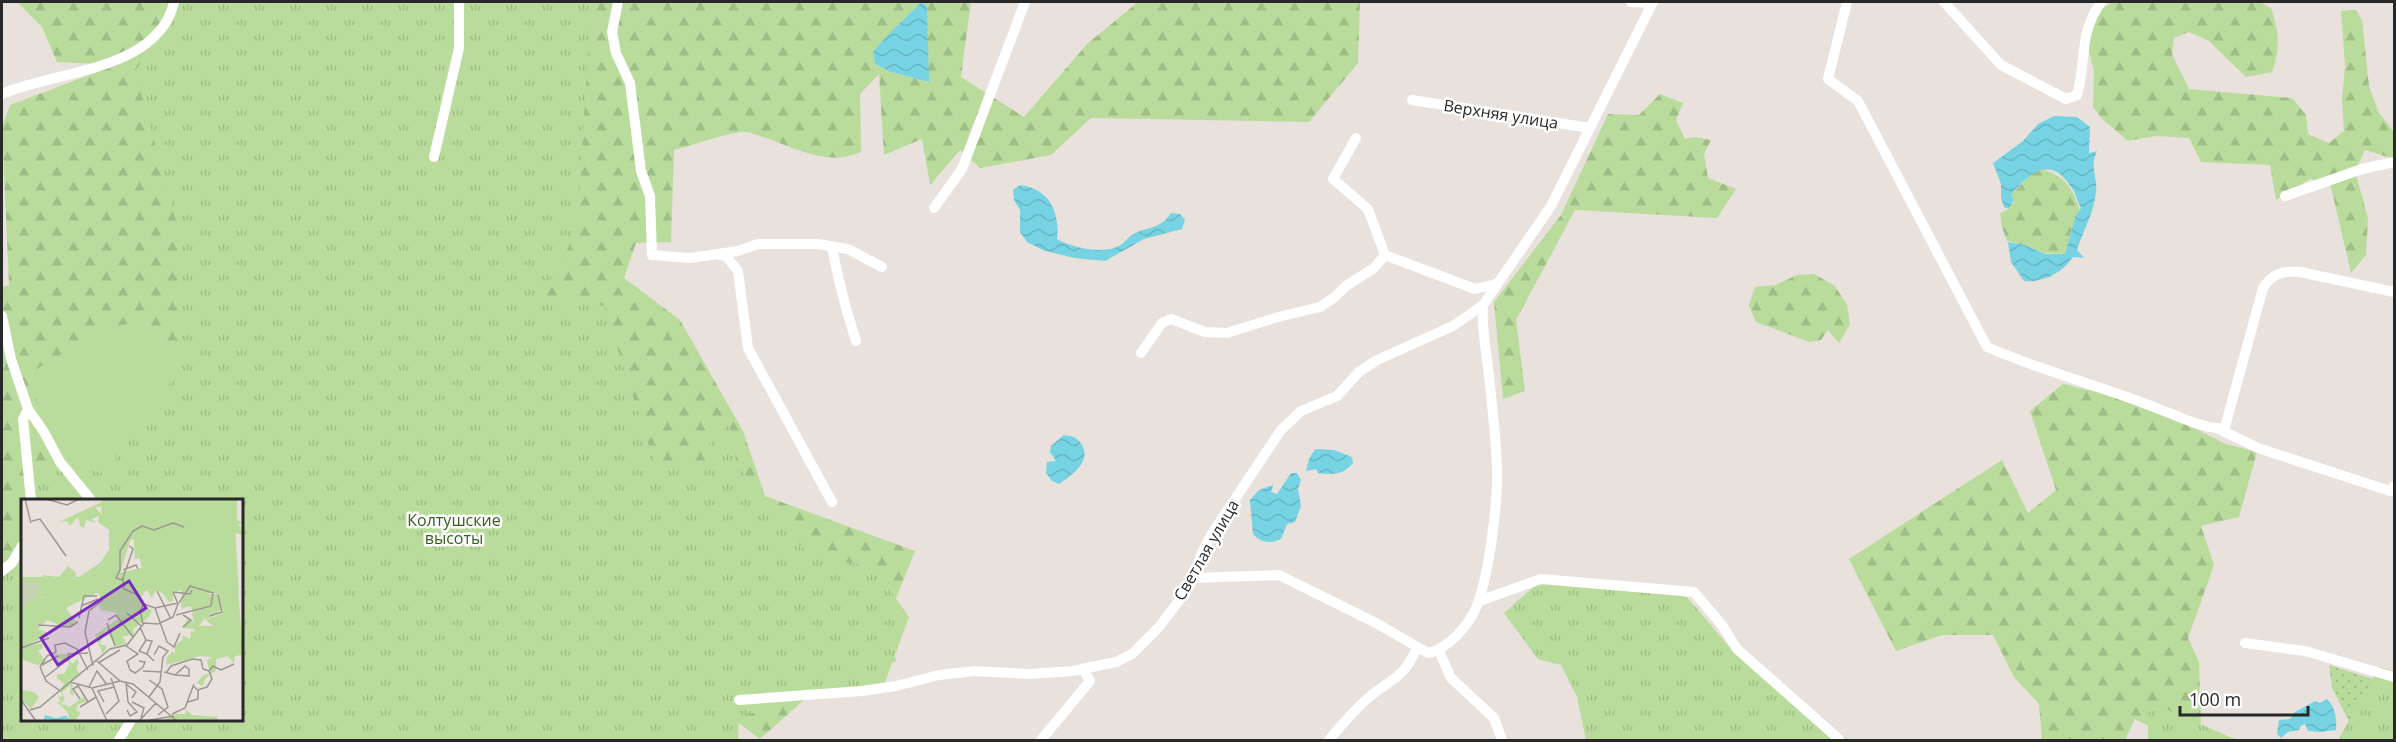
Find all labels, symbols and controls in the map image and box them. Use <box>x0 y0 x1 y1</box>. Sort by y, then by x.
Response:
street label: Верхняя улица <box>1442 94 1560 134</box>
street label: Светлая улица <box>1168 496 1244 604</box>
inset map <box>21 499 243 721</box>
park label: Колтушские высоты <box>407 509 501 549</box>
scale bar <box>2180 679 2308 717</box>
text: 100 m <box>2189 687 2241 711</box>

